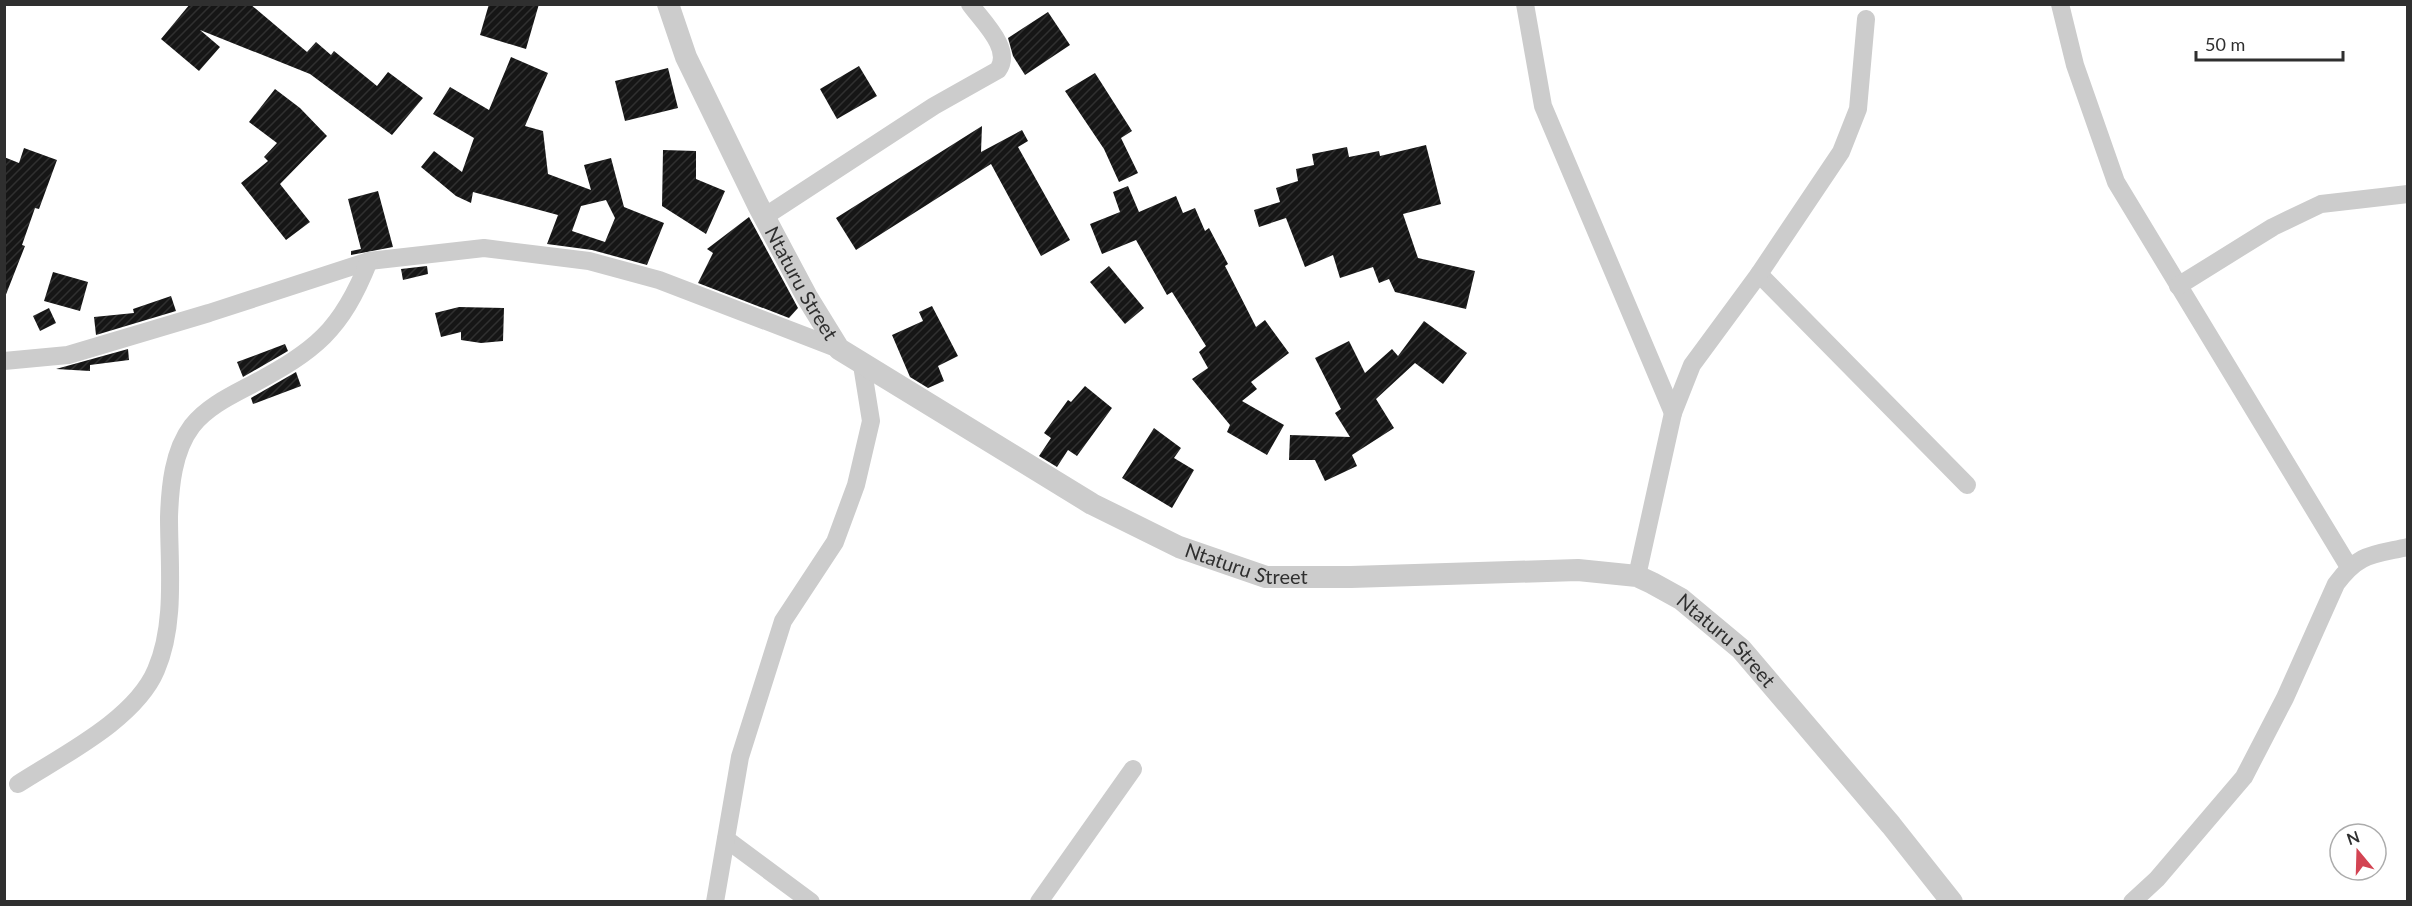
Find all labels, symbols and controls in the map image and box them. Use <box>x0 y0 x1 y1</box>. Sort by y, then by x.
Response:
scale bar <box>2196 24 2343 62</box>
text: 50 m <box>2205 33 2245 55</box>
street label: Ntaturu Street <box>761 222 843 344</box>
street label: Ntaturu Street <box>1182 537 1308 588</box>
street label: Ntaturu Street <box>1672 588 1781 691</box>
north arrow <box>2328 822 2388 882</box>
text: N <box>2344 826 2362 848</box>

